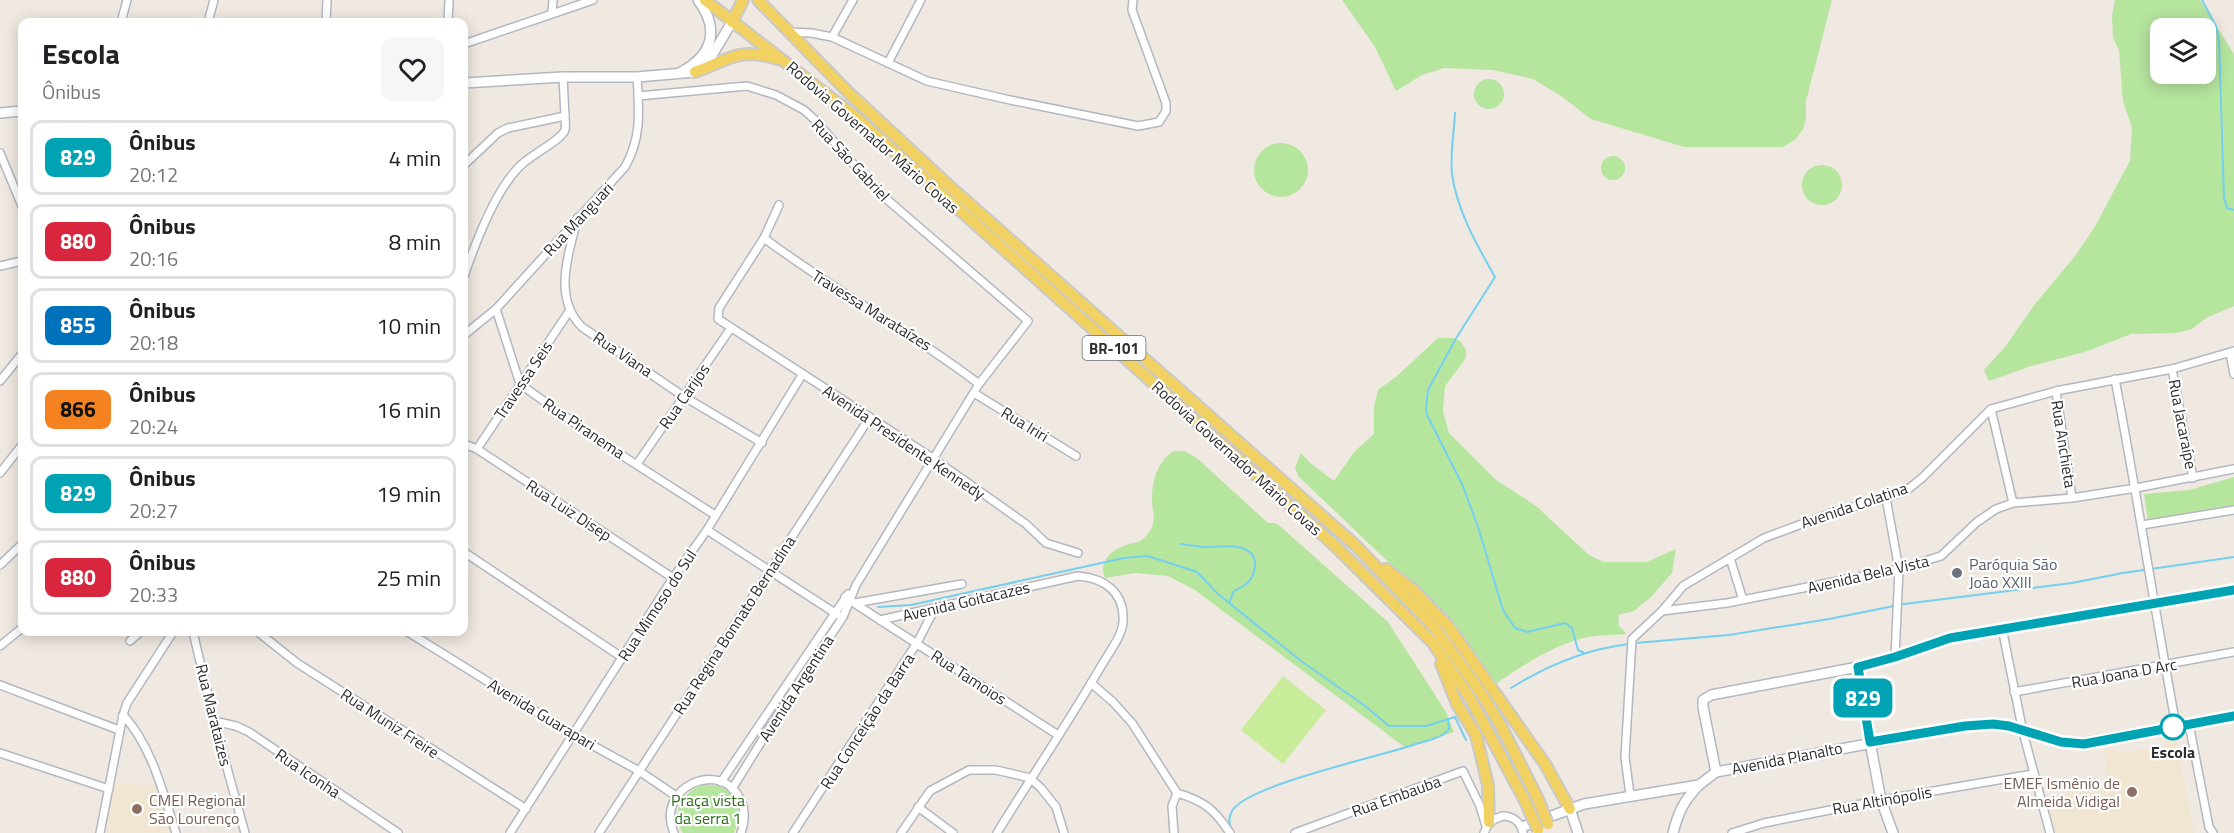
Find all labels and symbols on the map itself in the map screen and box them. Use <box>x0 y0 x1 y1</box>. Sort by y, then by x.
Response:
street label: Rodovia Governador Mário Covas <box>781 55 965 219</box>
street label: Rua São Gabriel <box>806 113 896 207</box>
street label: Rua Manguari <box>537 177 619 261</box>
street label: Travessa Marataízes <box>807 263 937 357</box>
street label: Rua Viana <box>588 325 658 383</box>
street label: Travessa Seis <box>488 336 558 424</box>
road number: BR-101 <box>1082 336 1146 360</box>
street label: Rua Carijos <box>653 358 715 434</box>
street label: Rodovia Governador Mário Covas <box>1147 375 1327 541</box>
street label: Rua Jacaraípe <box>2163 377 2203 471</box>
street label: Avenida Presidente Kennedy <box>818 378 990 506</box>
street label: Rua Piranema <box>538 392 630 464</box>
street label: Rua Anchieta <box>2045 398 2083 490</box>
street label: Rua Iriri <box>997 400 1053 448</box>
street label: Rua Luiz Disep <box>521 473 617 547</box>
street label: Avenida Colatina <box>1797 476 1911 534</box>
street label: Rua Regina Bonnato Bernadina <box>667 531 801 719</box>
street label: Rua Mimoso do Sul <box>612 544 702 666</box>
street label: Avenida Bela Vista <box>1805 548 1931 600</box>
place label: Paróquia São João XXIII <box>1969 552 2057 594</box>
marker: Paróquia São João XXIII <box>1950 566 1964 580</box>
street label: Avenida Goitacazes <box>900 575 1032 627</box>
street label: Avenida Argentina <box>753 630 839 746</box>
street label: Rua Tamoios <box>926 643 1012 711</box>
street label: Rua Conceição da Barra <box>814 648 920 794</box>
street label: Rua Joana D Arc <box>2069 652 2179 694</box>
street label: Rua Marataizes <box>190 661 238 769</box>
street label: Avenida Guarapari <box>483 672 601 756</box>
line badge: 829 <box>1828 678 1898 718</box>
street label: Rua Muniz Freire <box>336 682 444 764</box>
marker: Escola <box>2160 714 2186 740</box>
street label: Avenida Planalto <box>1729 735 1845 781</box>
place label: Escola <box>2151 740 2195 764</box>
street label: Rua Iconha <box>271 742 345 804</box>
street label: Rua Embauba <box>1348 769 1444 823</box>
place label: EMEF Ismênio de Almeida Vidigal <box>2003 771 2120 813</box>
street label: Rua Altinópolis <box>1830 779 1934 821</box>
marker: EMEF Ismênio de Almeida Vidigal <box>2125 785 2139 799</box>
place label: CMEI Regional São Lourenço <box>149 788 246 830</box>
park label: Praça vista da serra 1 <box>671 788 745 830</box>
marker: CMEI Regional São Lourenço <box>130 802 144 816</box>

